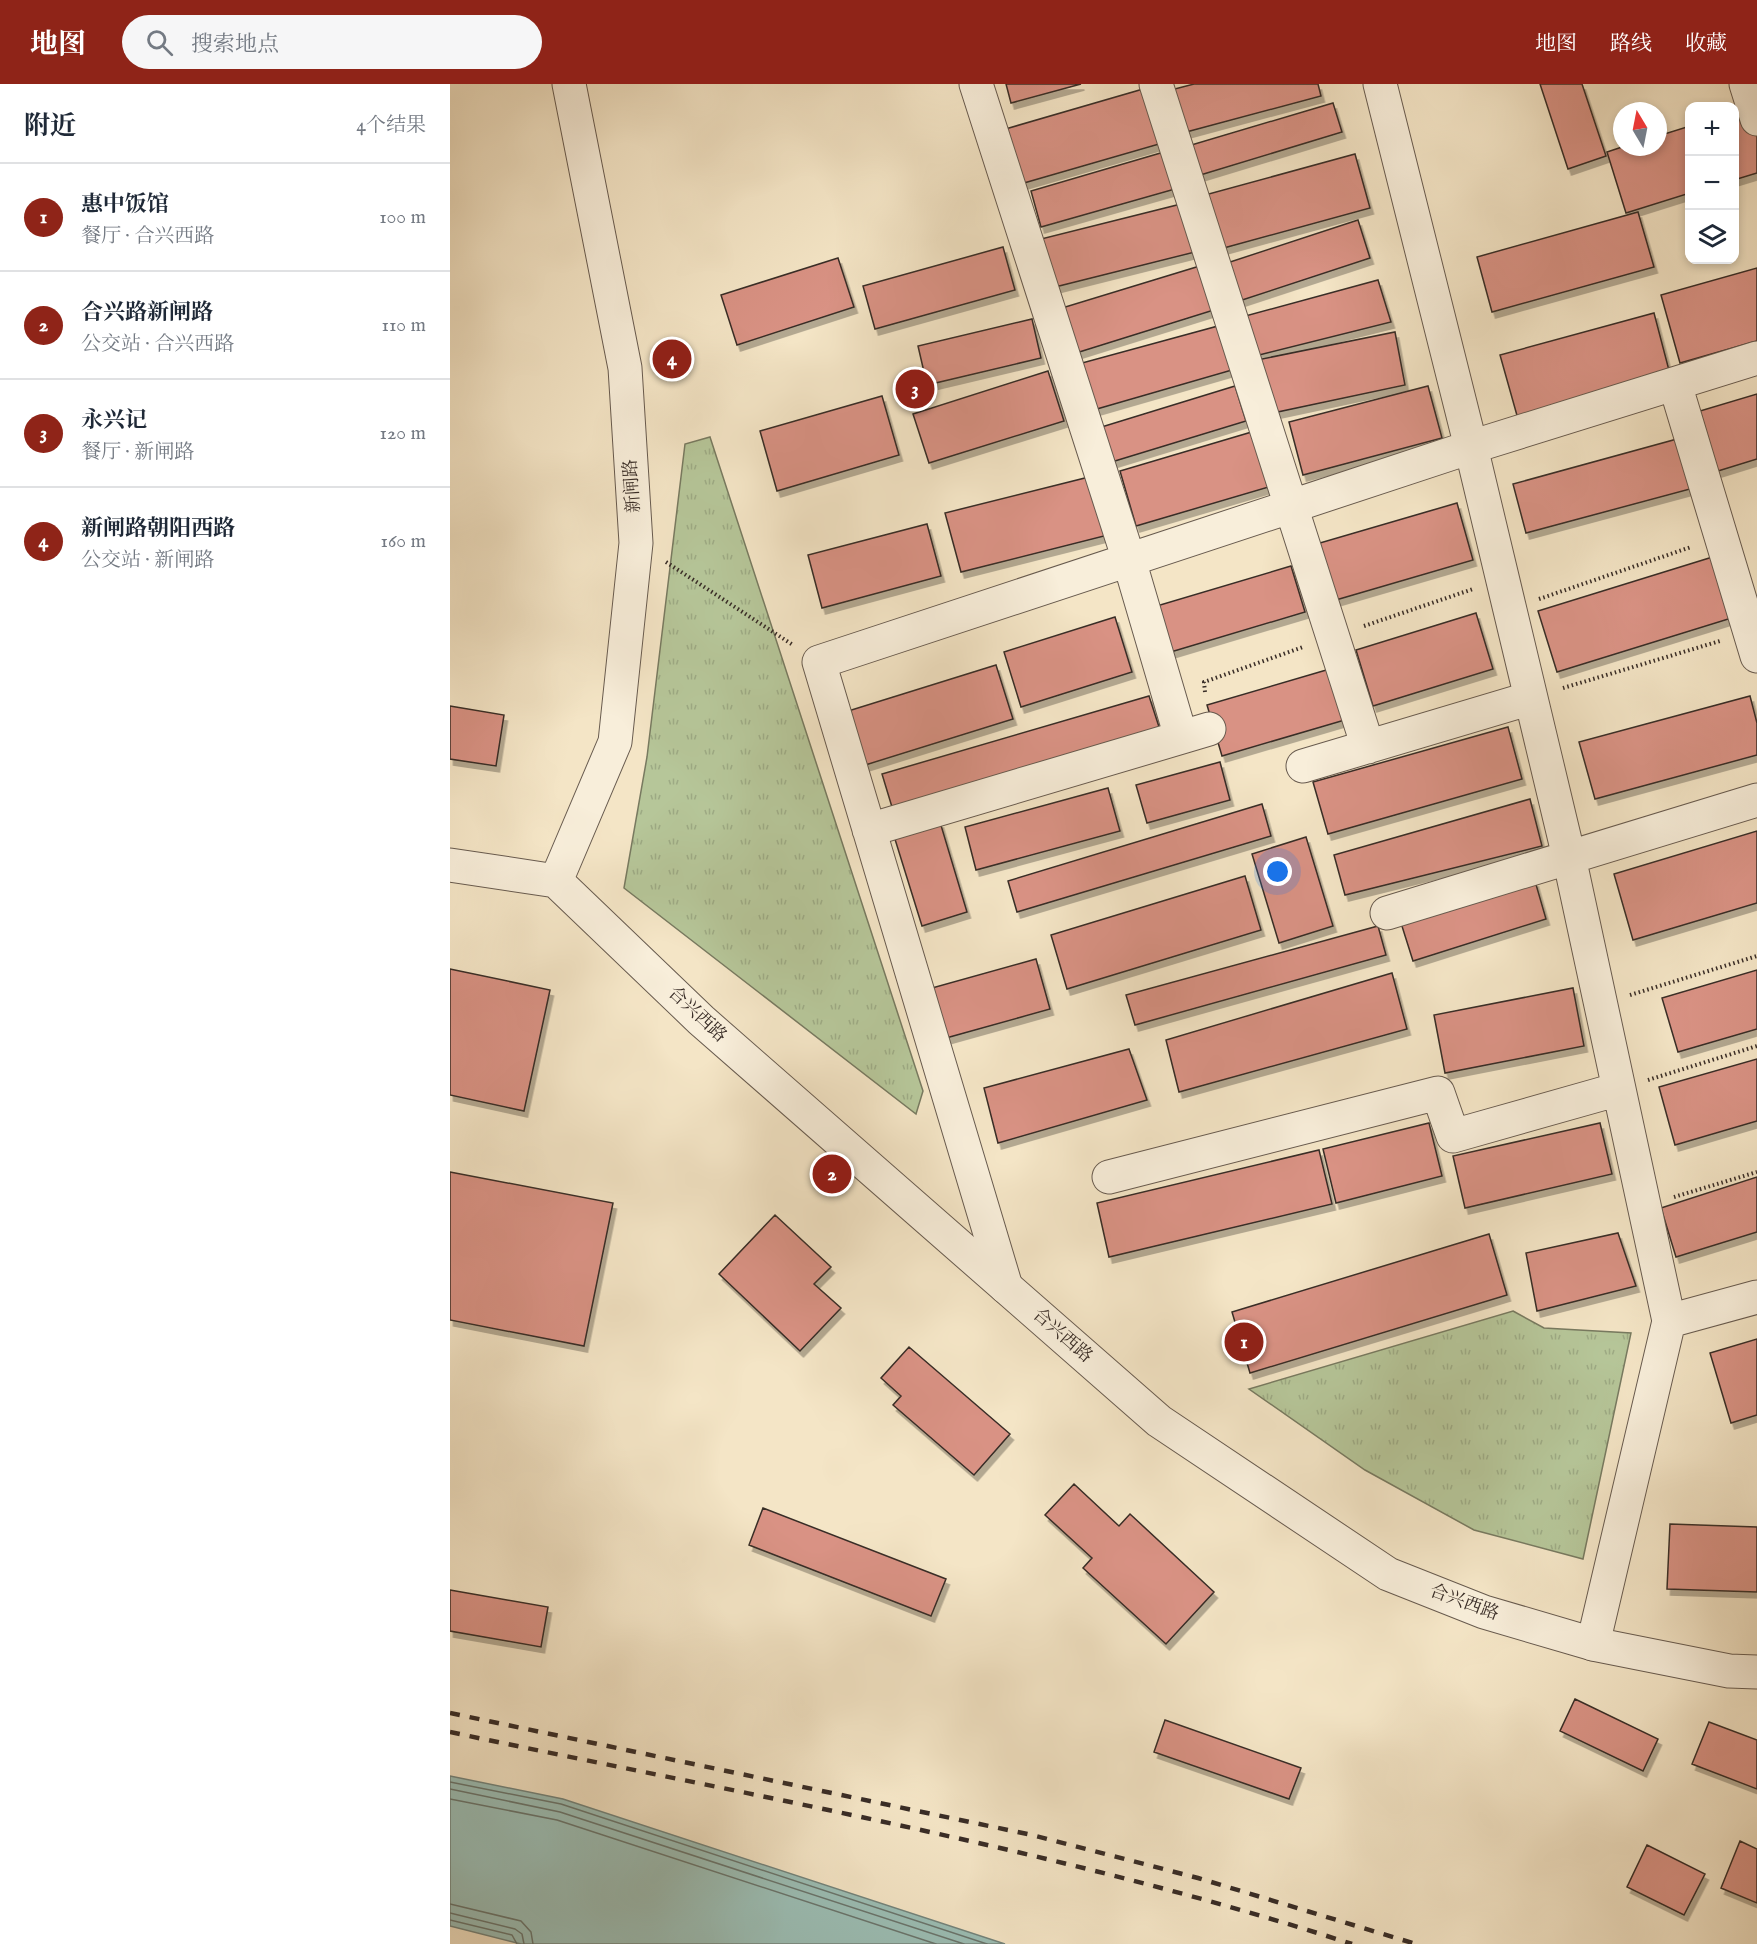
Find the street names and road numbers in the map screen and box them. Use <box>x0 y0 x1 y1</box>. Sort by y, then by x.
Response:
street label: 新闸路 <box>620 458 646 514</box>
street label: 合兴西路 <box>663 982 731 1048</box>
street label: 合兴西路 <box>1027 1304 1097 1368</box>
street label: 合兴西路 <box>1426 1580 1502 1626</box>

